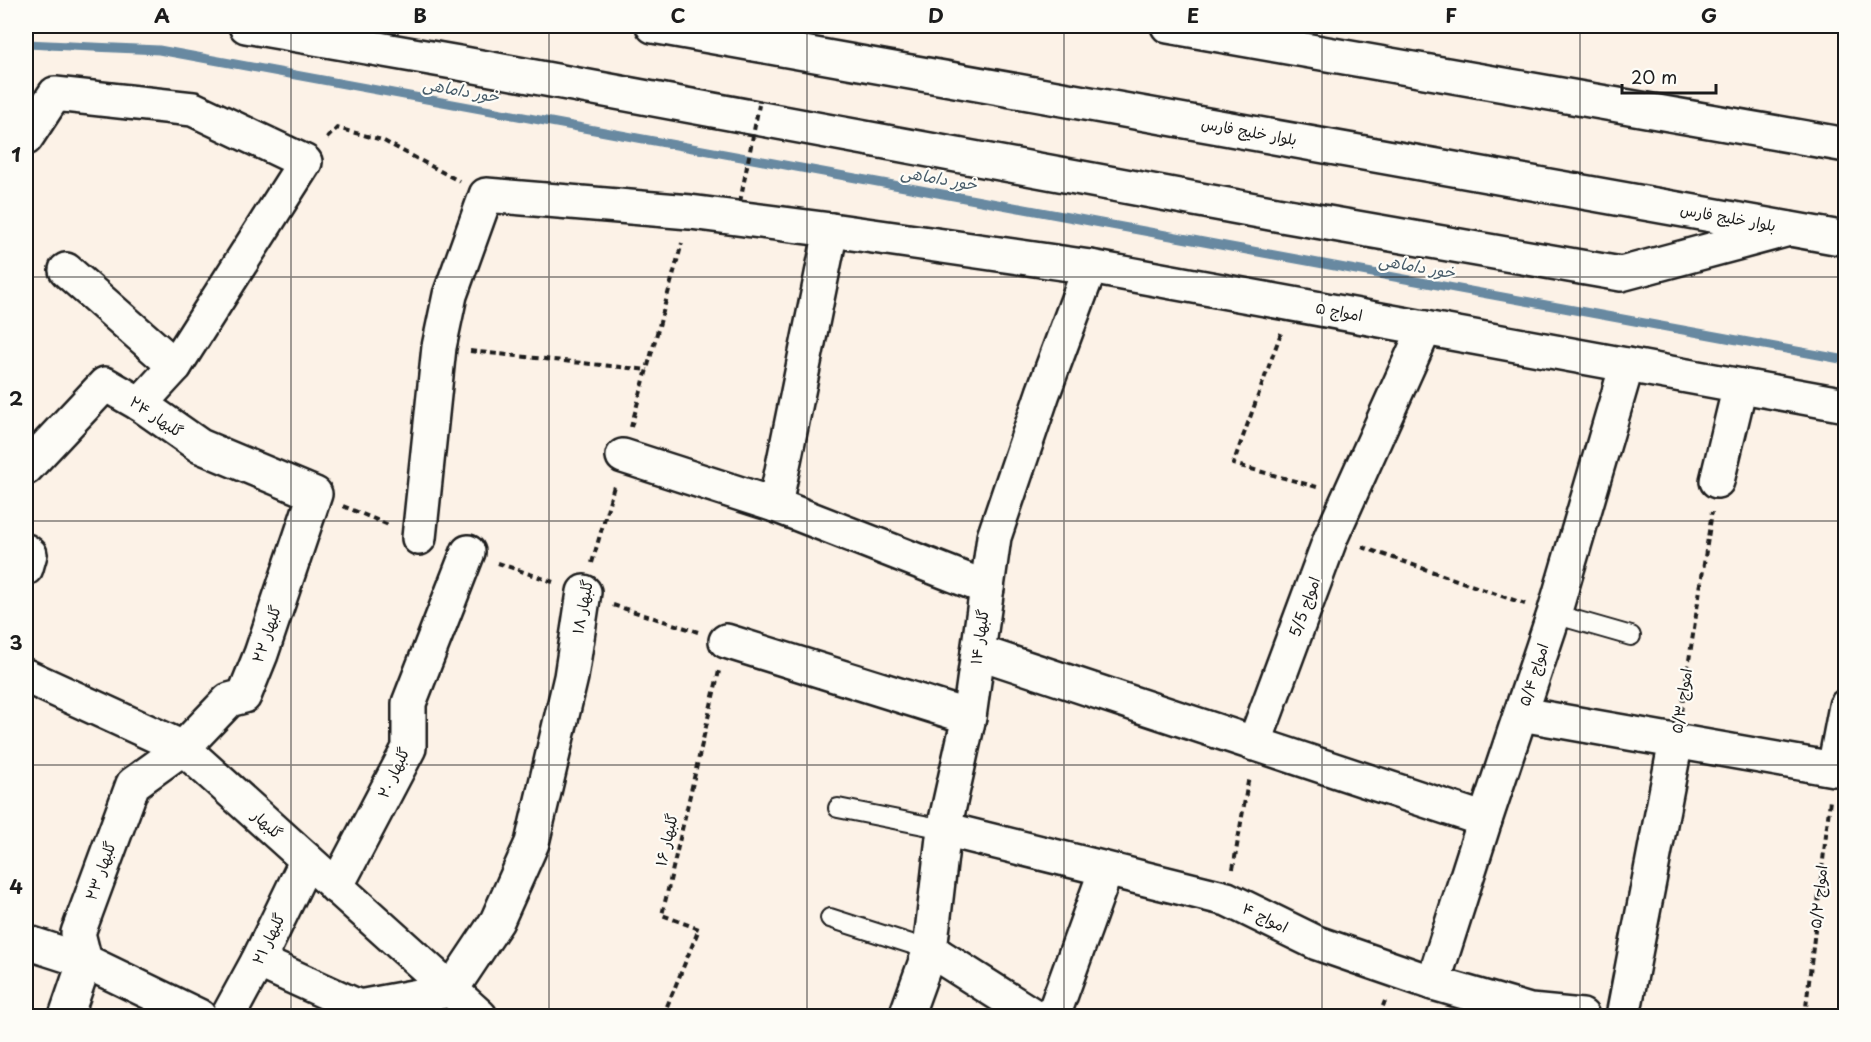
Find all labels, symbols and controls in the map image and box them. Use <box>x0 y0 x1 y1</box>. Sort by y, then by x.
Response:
text: A <box>154 0 170 30</box>
text: B <box>413 0 427 30</box>
text: C <box>670 0 686 30</box>
text: D <box>928 0 944 30</box>
text: E <box>1187 0 1199 30</box>
text: F <box>1445 0 1457 30</box>
text: G <box>1701 0 1717 30</box>
scale bar <box>1622 57 1716 95</box>
text: 20 m <box>1631 63 1677 90</box>
water label: خور داماهی <box>421 71 502 108</box>
street label: بلوار خلیج فارس <box>1200 111 1299 150</box>
text: 1 <box>11 139 21 169</box>
water label: خور داماهی <box>899 159 980 196</box>
street label: بلوار خلیج فارس <box>1679 197 1778 236</box>
water label: خور داماهی <box>1377 247 1458 284</box>
street label: امواج ۵ <box>1314 295 1365 326</box>
text: 2 <box>9 383 23 413</box>
street label: گلبهار ۲۴ <box>125 389 188 442</box>
street label: امواج 5/5 <box>1282 573 1325 640</box>
street label: گلبهار ۱۸ <box>565 578 598 636</box>
street label: گلبهار ۲۲ <box>245 602 286 665</box>
street label: گلبهار ۱۴ <box>963 608 994 666</box>
text: 3 <box>9 627 23 657</box>
street label: امواج ۵/۴ <box>1512 640 1554 709</box>
street label: امواج ۵/۳ <box>1664 666 1697 735</box>
street label: گلبهار ۲۰ <box>371 743 414 802</box>
street label: گلبهار <box>247 803 288 844</box>
street label: گلبهار ۱۶ <box>648 811 683 868</box>
street label: گلبهار ۲۳ <box>78 838 121 903</box>
street label: امواج ۵/۲ <box>1803 864 1832 930</box>
text: 4 <box>9 871 23 901</box>
street label: امواج ۴ <box>1239 896 1292 938</box>
street label: گلبهار ۲۱ <box>245 909 290 968</box>

